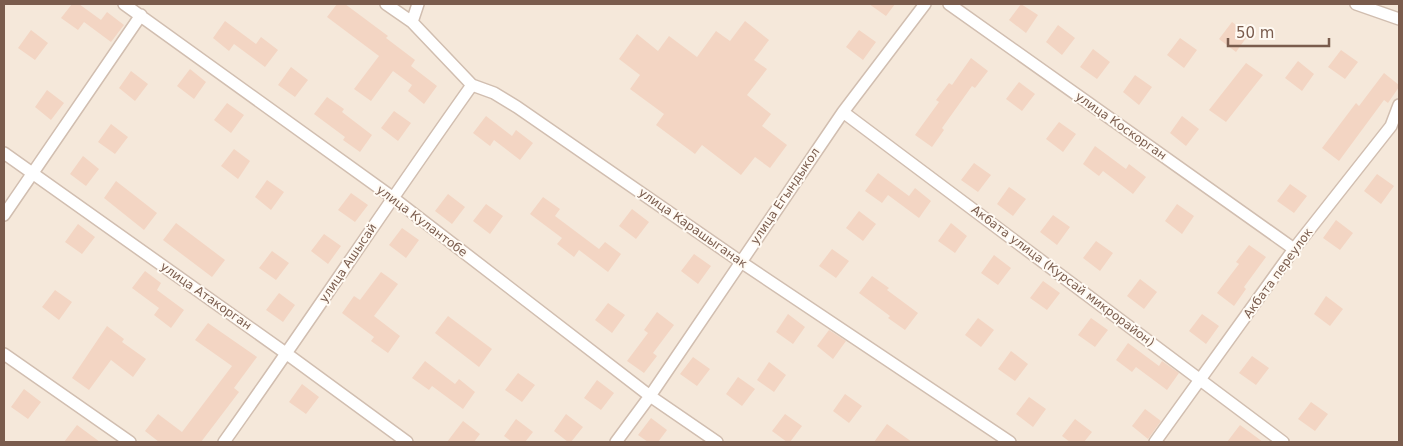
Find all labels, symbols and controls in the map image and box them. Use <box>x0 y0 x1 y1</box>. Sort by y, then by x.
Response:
scale bar <box>1228 15 1329 47</box>
text: 50 m <box>1236 24 1274 42</box>
street label: улица Коскорган <box>1073 89 1169 163</box>
street label: улица Егындыкол <box>748 145 822 247</box>
street label: улица Кулантобе <box>374 182 470 260</box>
street label: улица Карашыганак <box>636 185 750 271</box>
street label: Акбата улица (Курсай микрорайон) <box>969 203 1157 349</box>
street label: улица Ашысай <box>316 221 380 305</box>
street label: Акбата переулок <box>1241 225 1315 321</box>
street label: улица Атакорган <box>158 259 254 333</box>

